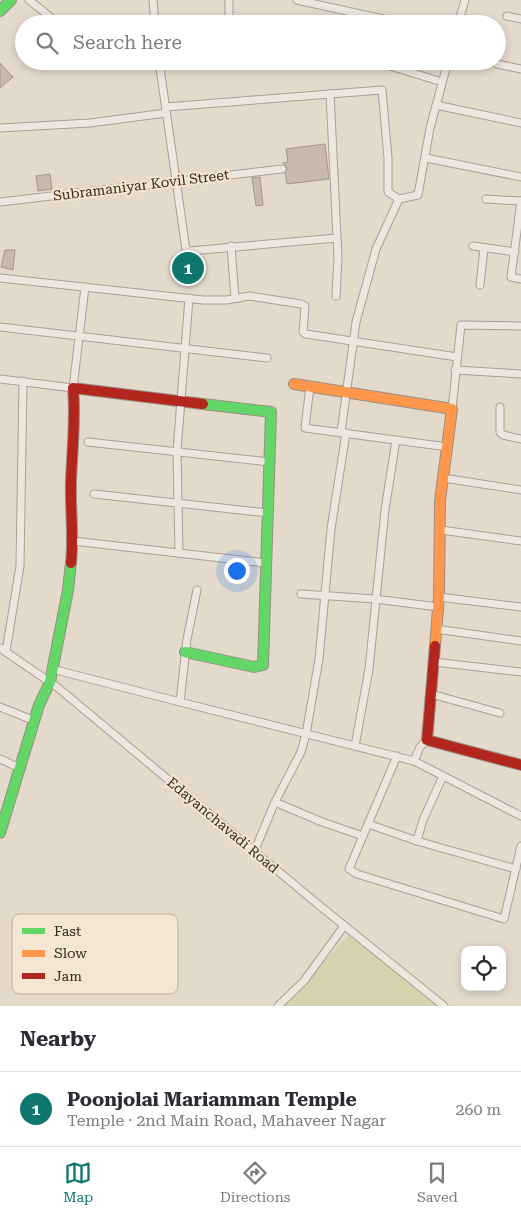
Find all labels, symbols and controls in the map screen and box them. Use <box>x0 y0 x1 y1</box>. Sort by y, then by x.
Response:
search box <box>15 15 506 70</box>
icon: search <box>33 29 61 57</box>
text: Search here <box>73 31 182 54</box>
street label: Subramaniyar Kovil Street <box>52 166 230 204</box>
pin: 1 <box>172 249 204 287</box>
your location <box>224 558 250 584</box>
street label: Edayanchavadi Road <box>164 774 282 876</box>
legend <box>12 914 178 994</box>
text: Fast <box>54 923 81 939</box>
text: Slow <box>54 945 87 961</box>
map controls <box>461 946 506 991</box>
button: locate <box>461 946 506 991</box>
text: Jam <box>54 968 82 984</box>
text: Nearby <box>20 1027 96 1051</box>
text: Poonjolai Mariamman Temple <box>67 1088 357 1111</box>
text: 1 <box>32 1100 40 1119</box>
text: 260 m <box>455 1100 501 1119</box>
text: Temple · 2nd Main Road, Mahaveer Nagar <box>67 1111 386 1130</box>
tab: Map <box>63 1159 93 1205</box>
tab: Directions <box>220 1159 290 1205</box>
tab: Saved <box>417 1159 458 1205</box>

